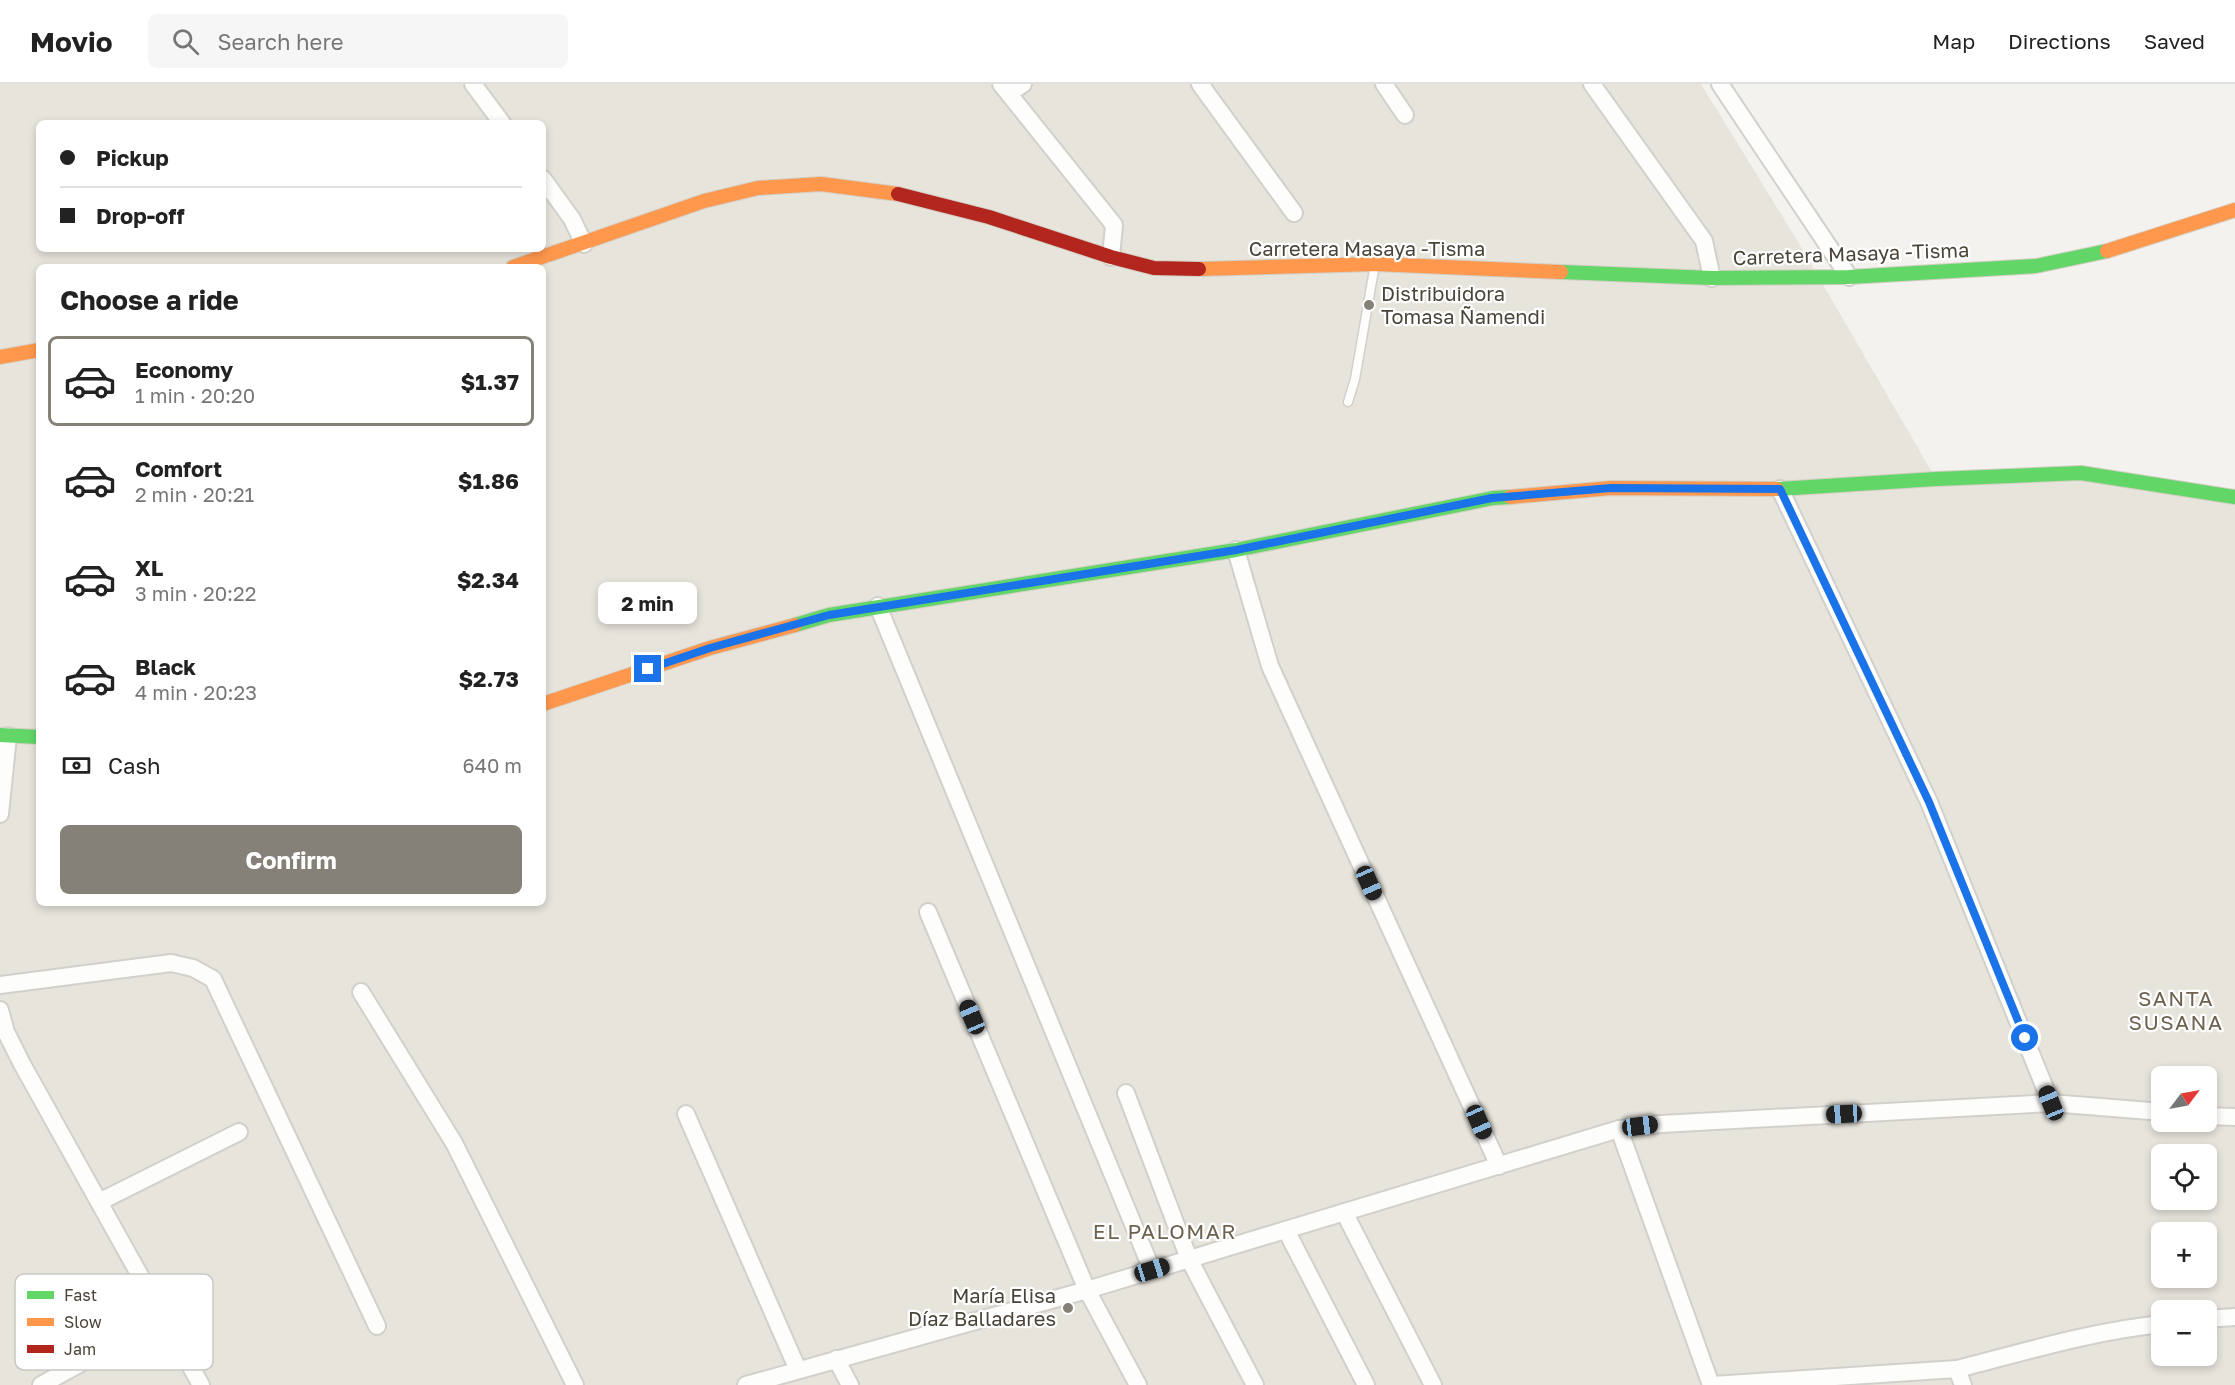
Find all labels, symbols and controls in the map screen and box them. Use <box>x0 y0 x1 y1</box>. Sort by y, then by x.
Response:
search box <box>148 14 568 68</box>
text: Movio <box>30 25 112 58</box>
icon: search <box>169 25 202 58</box>
text: Search here <box>217 28 344 55</box>
text: Map <box>1932 28 1975 54</box>
text: Directions <box>2008 28 2111 54</box>
text: Saved <box>2144 28 2205 54</box>
text: Pickup <box>96 144 169 171</box>
text: Drop-off <box>96 202 185 229</box>
street label: Carretera Masaya -Tisma <box>1249 236 1485 260</box>
street label: Carretera Masaya -Tisma <box>1732 237 1970 269</box>
place label: Distribuidora Tomasa Ñamendi <box>1381 281 1545 328</box>
text: Choose a ride <box>60 284 239 316</box>
marker: Distribuidora Tomasa Ñamendi <box>1362 298 1376 312</box>
icon: car <box>63 354 117 408</box>
text: Economy <box>135 356 233 383</box>
text: $1.37 <box>460 368 519 395</box>
text: 1 min · 20:20 <box>135 383 255 407</box>
icon: car <box>63 453 117 507</box>
text: Comfort <box>135 455 222 482</box>
text: $1.86 <box>458 467 519 494</box>
text: 2 min · 20:21 <box>135 482 254 506</box>
icon: car <box>63 552 117 606</box>
text: XL <box>135 554 163 581</box>
text: $2.34 <box>457 566 519 593</box>
text: 3 min · 20:22 <box>135 581 256 605</box>
callout: 2 min <box>598 582 698 624</box>
text: 2 min <box>621 591 674 615</box>
icon: car <box>63 651 117 705</box>
text: Black <box>135 653 196 680</box>
route end <box>634 655 661 682</box>
text: $2.73 <box>458 665 519 692</box>
text: 4 min · 20:23 <box>135 680 257 704</box>
icon: cash <box>60 749 93 782</box>
text: Cash <box>108 752 161 779</box>
text: 640 m <box>463 753 522 777</box>
button: Confirm <box>60 825 522 894</box>
car <box>1353 863 1385 903</box>
district label: SANTA SUSANA <box>2128 985 2224 1035</box>
car <box>957 997 987 1037</box>
route start <box>2011 1024 2038 1051</box>
north arrow <box>2151 1066 2217 1132</box>
map controls <box>2151 1066 2217 1366</box>
car <box>2036 1083 2066 1123</box>
car <box>1463 1102 1495 1142</box>
car <box>1826 1104 1862 1124</box>
car <box>1621 1115 1659 1137</box>
button: locate <box>2151 1144 2217 1210</box>
district label: EL PALOMAR <box>1093 1218 1237 1244</box>
button: + <box>2151 1222 2217 1288</box>
car <box>1132 1256 1172 1284</box>
legend <box>15 1274 213 1370</box>
place label: María Elisa Díaz Balladares <box>908 1283 1056 1330</box>
text: Fast <box>64 1285 97 1305</box>
button: − <box>2151 1300 2217 1366</box>
marker: María Elisa Díaz Balladares <box>1061 1301 1075 1315</box>
text: Slow <box>64 1312 102 1332</box>
text: Jam <box>64 1339 96 1359</box>

